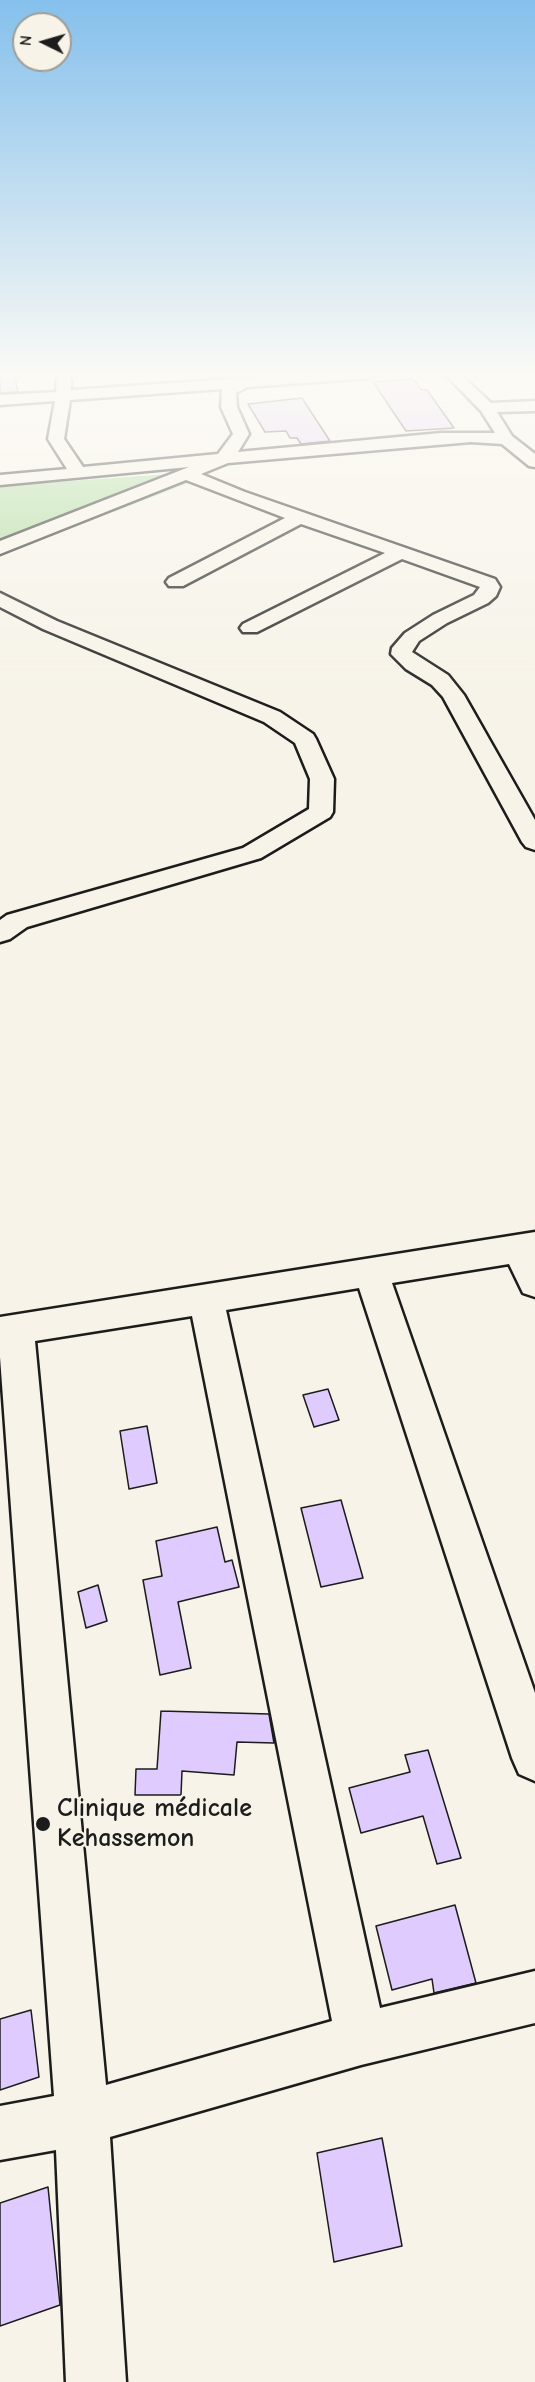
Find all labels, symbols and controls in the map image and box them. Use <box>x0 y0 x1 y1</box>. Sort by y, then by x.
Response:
north arrow <box>12 12 72 72</box>
text: N <box>17 35 35 47</box>
place label: Clinique médicale Kehassemon <box>57 1793 252 1854</box>
marker: Clinique médicale Kehassemon <box>34 1815 52 1833</box>

